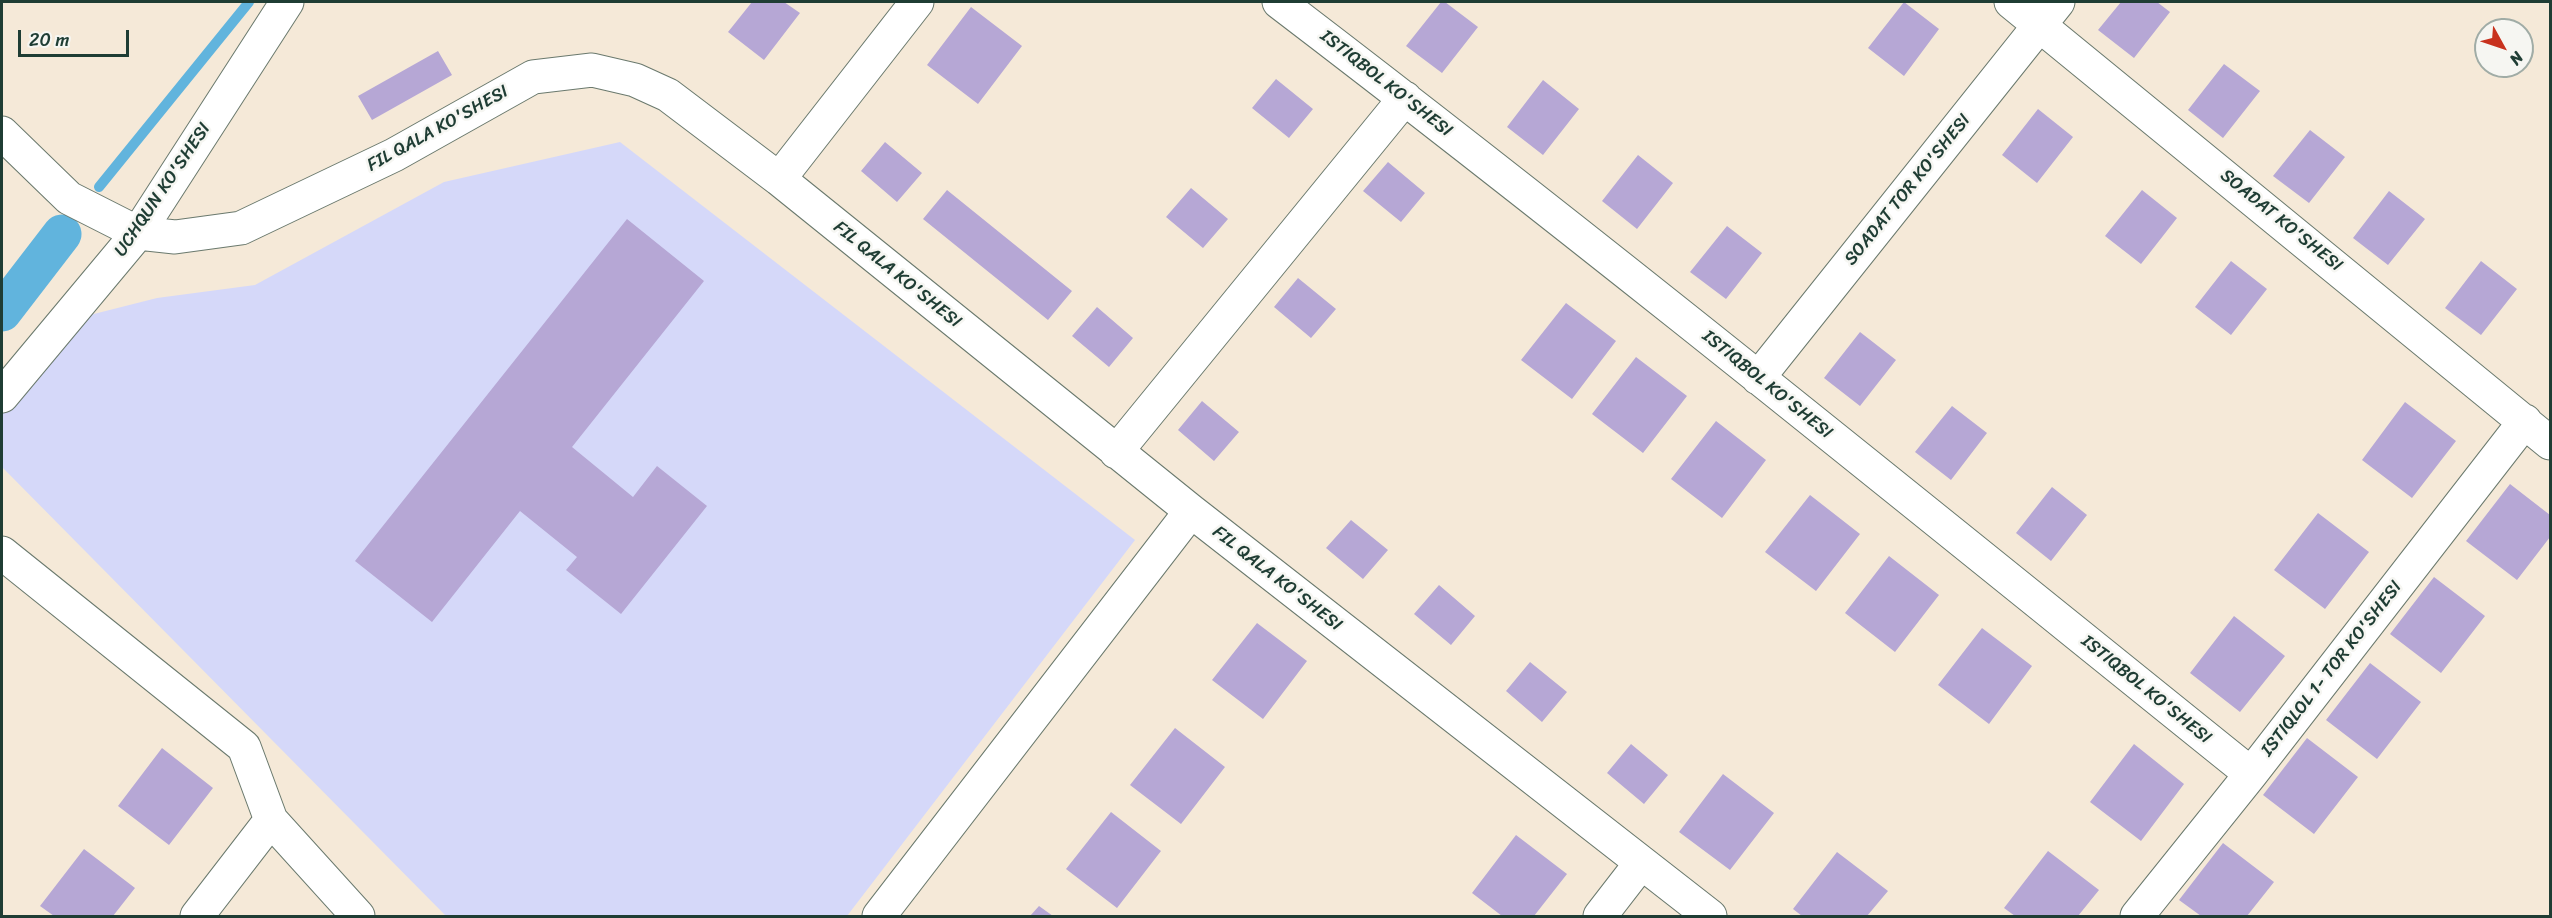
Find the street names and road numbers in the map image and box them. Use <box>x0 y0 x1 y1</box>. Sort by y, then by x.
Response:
street label: ISTIQBOL KO'SHESI <box>1316 26 1456 142</box>
street label: FIL QALA KO'SHESI <box>364 81 512 177</box>
street label: SOADAT TOR KO'SHESI <box>1840 110 1976 270</box>
street label: UCHQUN KO'SHESI <box>110 119 216 261</box>
street label: SOADAT KO'SHESI <box>2216 165 2346 277</box>
street label: FIL QALA KO'SHESI <box>829 217 965 333</box>
street label: ISTIQBOL KO'SHESI <box>1697 326 1837 444</box>
street label: FIL QALA KO'SHESI <box>1208 522 1346 636</box>
street label: ISTIQLOL 1- TOR KO'SHESI <box>2257 577 2407 761</box>
street label: ISTIQBOL KO'SHESI <box>2076 631 2216 749</box>

